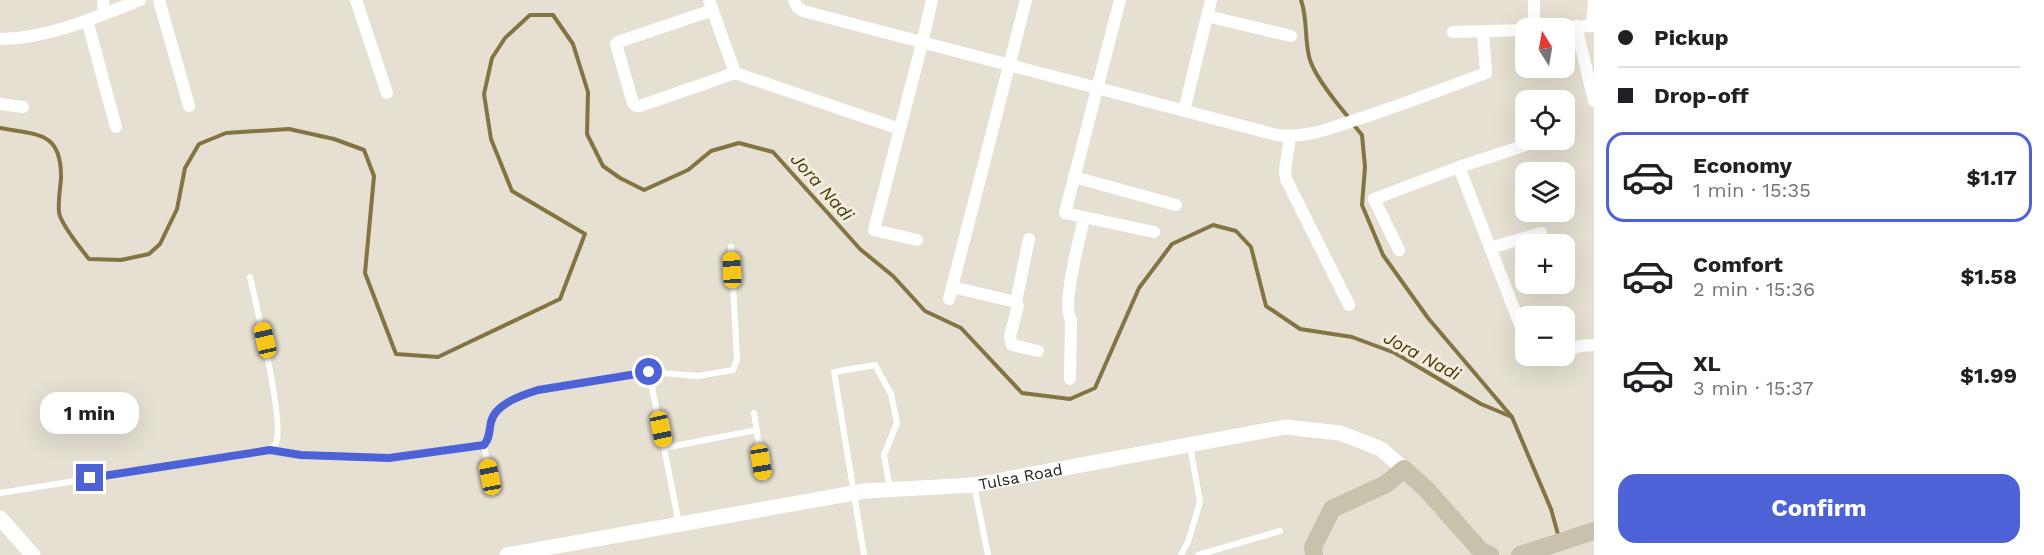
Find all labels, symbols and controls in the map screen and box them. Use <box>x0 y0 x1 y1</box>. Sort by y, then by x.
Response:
north arrow <box>1515 18 1575 78</box>
map controls <box>1515 18 1575 366</box>
text: Pickup <box>1654 25 1729 50</box>
text: Drop-off <box>1654 83 1749 108</box>
button: locate <box>1515 90 1575 150</box>
water label: Jora Nadi <box>787 148 859 226</box>
icon: car <box>1621 150 1675 204</box>
text: Economy <box>1693 153 1792 178</box>
button: layers <box>1515 162 1575 222</box>
text: $1.17 <box>1966 165 2017 190</box>
text: 1 min · 15:35 <box>1693 178 1811 202</box>
button: + <box>1515 234 1575 294</box>
icon: car <box>1621 249 1675 303</box>
car <box>722 252 742 288</box>
text: Comfort <box>1693 252 1783 277</box>
text: $1.58 <box>1960 264 2017 289</box>
text: 2 min · 15:36 <box>1693 277 1815 301</box>
button: − <box>1515 306 1575 366</box>
car <box>252 320 278 360</box>
water label: Jora Nadi <box>1380 327 1465 385</box>
icon: car <box>1621 348 1675 402</box>
text: XL <box>1693 351 1721 376</box>
route start <box>635 358 662 385</box>
text: $1.99 <box>1960 363 2017 388</box>
text: 3 min · 15:37 <box>1693 376 1813 400</box>
callout: 1 min <box>40 391 140 433</box>
text: 1 min <box>64 401 115 425</box>
car <box>648 410 674 448</box>
car <box>749 443 773 481</box>
car <box>478 458 502 496</box>
street label: Tulsa Road <box>977 460 1064 494</box>
route end <box>76 464 103 491</box>
button: Confirm <box>1618 474 2020 543</box>

